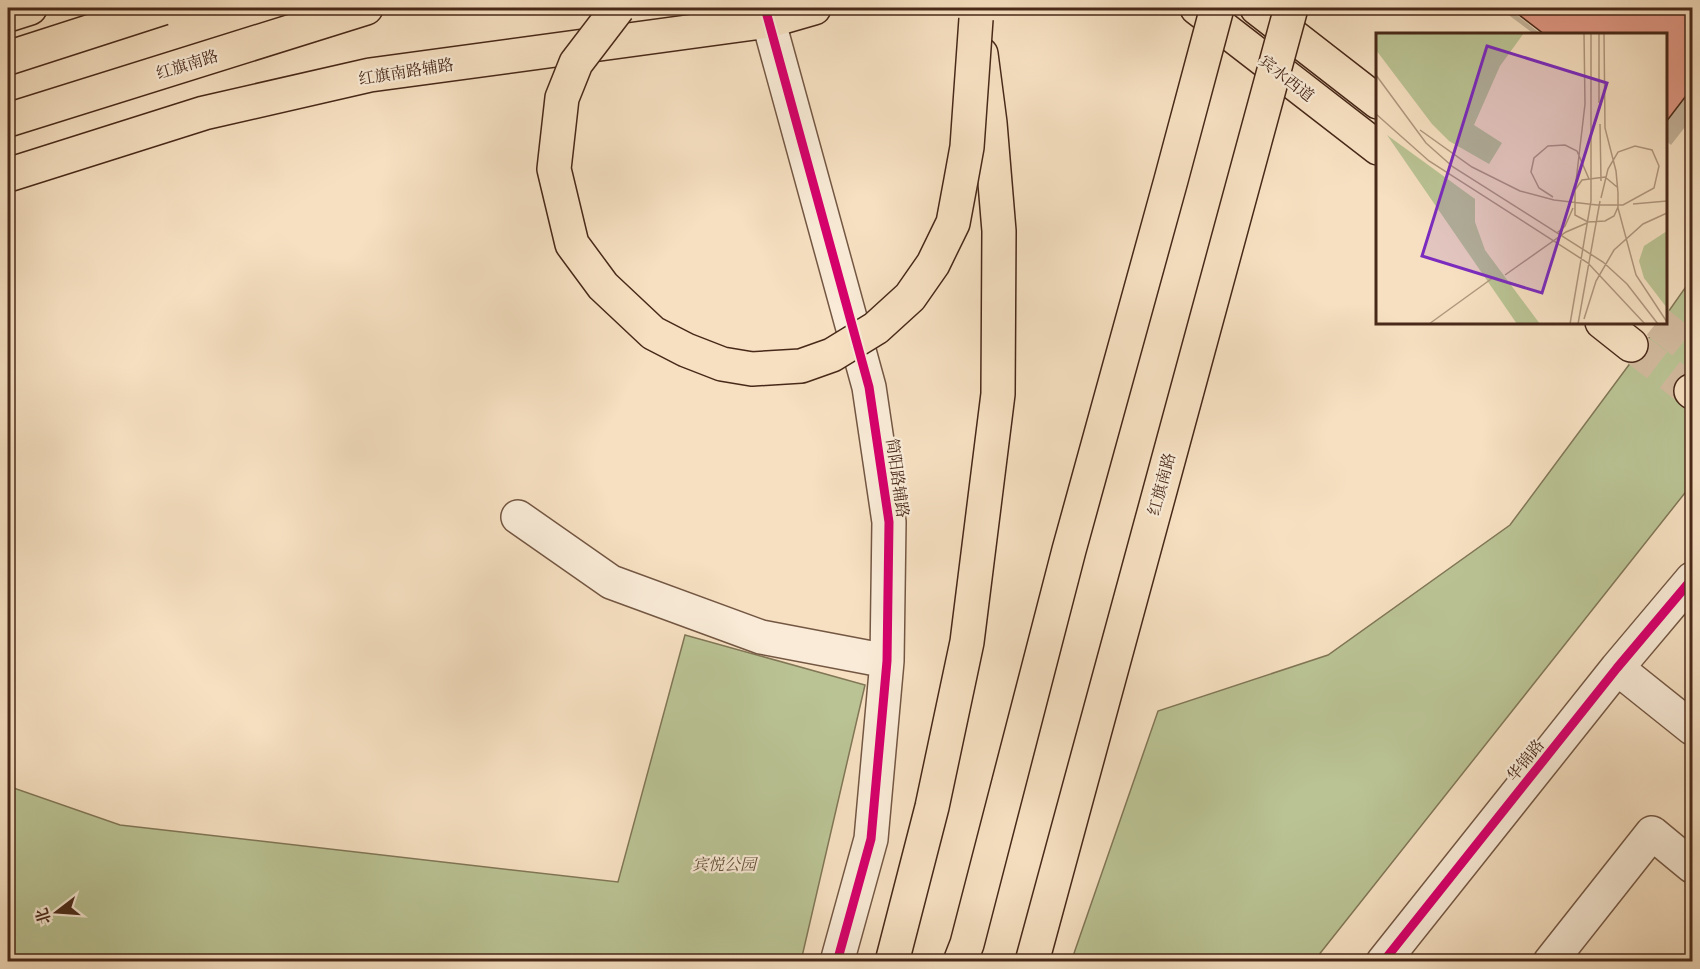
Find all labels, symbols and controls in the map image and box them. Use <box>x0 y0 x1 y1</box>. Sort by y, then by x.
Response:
inset map <box>1376 33 1667 324</box>
street label: 红旗南路 <box>154 46 221 83</box>
street label: 宾水西道 <box>1256 51 1318 106</box>
street label: 红旗南路辅路 <box>357 55 455 88</box>
street label: 简阳路辅路 <box>883 437 912 519</box>
street label: 红旗南路 <box>1144 451 1179 518</box>
street label: 华锦路 <box>1503 736 1548 785</box>
park label: 宾悦公园 <box>692 855 759 874</box>
north arrow <box>27 882 87 942</box>
text: 北 <box>32 906 55 927</box>

